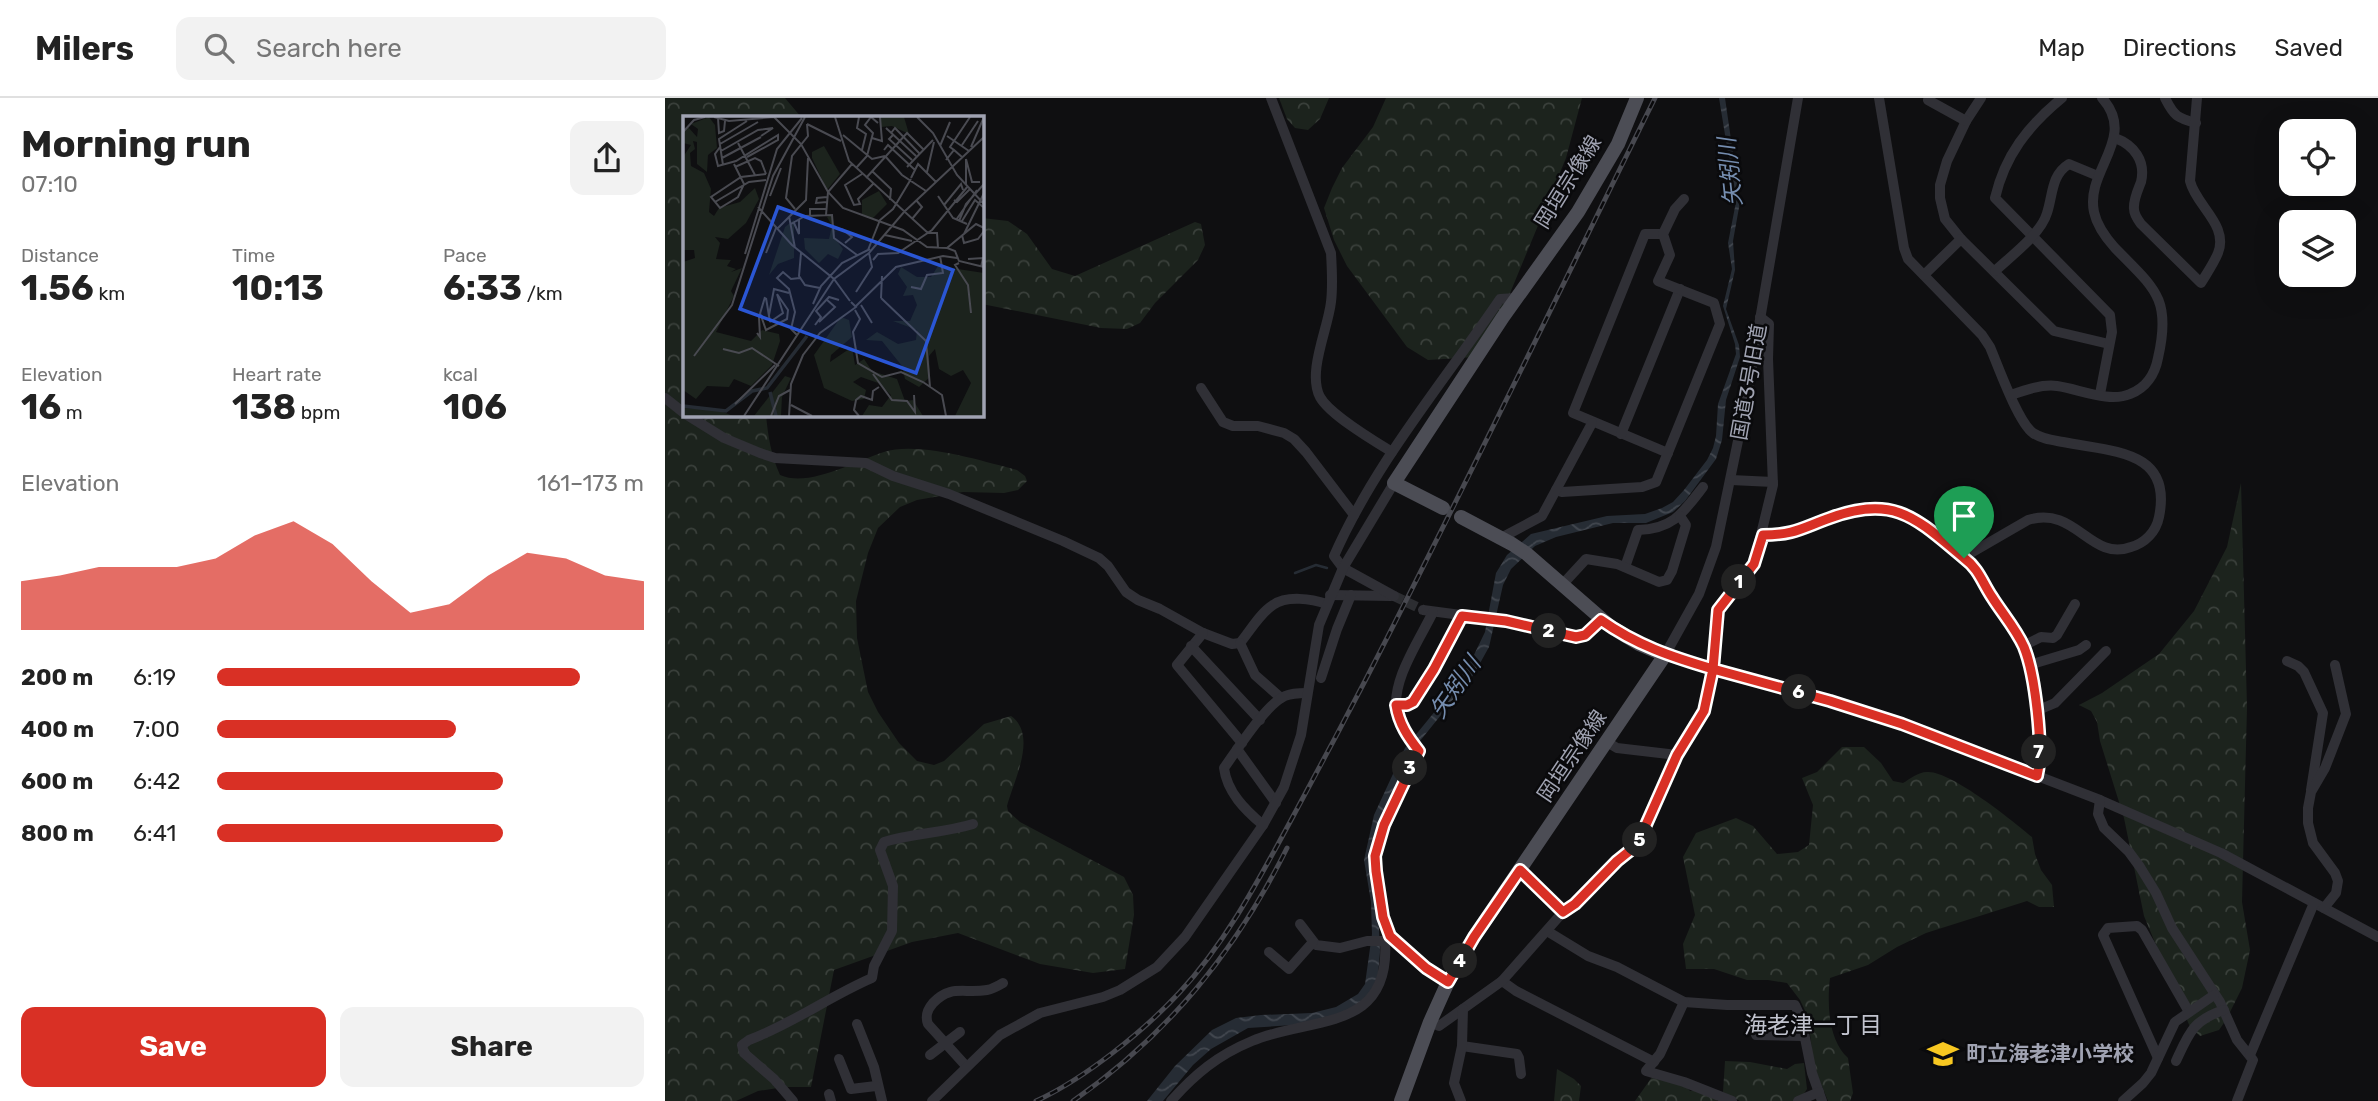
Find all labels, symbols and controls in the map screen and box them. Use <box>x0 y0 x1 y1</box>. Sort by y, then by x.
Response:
search box <box>176 17 666 80</box>
text: Milers <box>35 29 134 68</box>
icon: search <box>200 29 238 67</box>
text: Search here <box>256 33 402 64</box>
text: Map <box>2038 34 2085 62</box>
text: Directions <box>2123 34 2236 62</box>
text: Saved <box>2274 34 2343 62</box>
inset map <box>683 116 983 416</box>
map controls <box>2279 119 2356 287</box>
button: locate <box>2279 119 2356 196</box>
text: Morning run <box>21 121 251 167</box>
button: share <box>570 121 644 195</box>
street label: 岡垣宗像線 <box>1529 131 1606 233</box>
water label: 矢矧川 <box>1712 133 1748 208</box>
text: 07:10 <box>21 170 78 198</box>
button: layers <box>2279 210 2356 287</box>
text: Distance <box>21 244 99 267</box>
text: Time <box>232 244 275 267</box>
text: Pace <box>443 244 487 267</box>
text: 1.56 <box>21 267 94 309</box>
text: 10:13 <box>232 267 324 309</box>
text: 6:33 <box>443 267 522 309</box>
text: km <box>94 282 125 305</box>
text: /km <box>522 282 563 305</box>
street label: 国道3号旧道 <box>1726 322 1771 442</box>
text: Elevation <box>21 363 102 386</box>
text: Heart rate <box>232 363 322 386</box>
text: kcal <box>443 363 478 386</box>
text: 16 <box>21 386 61 428</box>
text: 138 <box>232 386 296 428</box>
text: 106 <box>443 386 507 428</box>
text: m <box>61 401 83 424</box>
text: bpm <box>296 401 340 424</box>
text: Elevation <box>21 469 120 497</box>
text: 161–173 m <box>537 469 644 497</box>
pin <box>1934 486 1994 558</box>
icon: arrive <box>1945 497 1983 535</box>
pin: 1 <box>1721 564 1757 600</box>
text: 1 <box>1734 570 1743 593</box>
pin: 2 <box>1531 614 1567 648</box>
text: 2 <box>1542 619 1555 642</box>
water label: 矢矧川 <box>1424 648 1488 723</box>
text: 200 m <box>21 663 93 691</box>
text: 6:19 <box>133 663 176 691</box>
pin: 6 <box>1781 674 1817 710</box>
text: 6 <box>1792 680 1805 703</box>
street label: 岡垣宗像線 <box>1532 705 1611 806</box>
text: 400 m <box>21 715 94 743</box>
text: 7:00 <box>133 715 180 743</box>
pin: 7 <box>2021 734 2057 770</box>
text: 7 <box>2033 740 2044 763</box>
pin: 3 <box>1393 750 1427 786</box>
text: 3 <box>1403 756 1416 779</box>
text: 600 m <box>21 767 93 795</box>
text: 6:42 <box>133 767 181 795</box>
text: 800 m <box>21 819 94 847</box>
text: 6:41 <box>133 819 176 847</box>
pin: 5 <box>1623 822 1657 858</box>
text: 5 <box>1633 828 1646 851</box>
pin: 4 <box>1443 944 1477 978</box>
text: 4 <box>1453 949 1466 972</box>
button: Save <box>21 1007 326 1087</box>
button: Share <box>340 1007 644 1087</box>
district label: 海老津一丁目 <box>1744 1011 1882 1039</box>
school or university icon: 町立海老津小学校 <box>1926 1037 1960 1071</box>
place label: 町立海老津小学校 <box>1966 1041 2134 1066</box>

